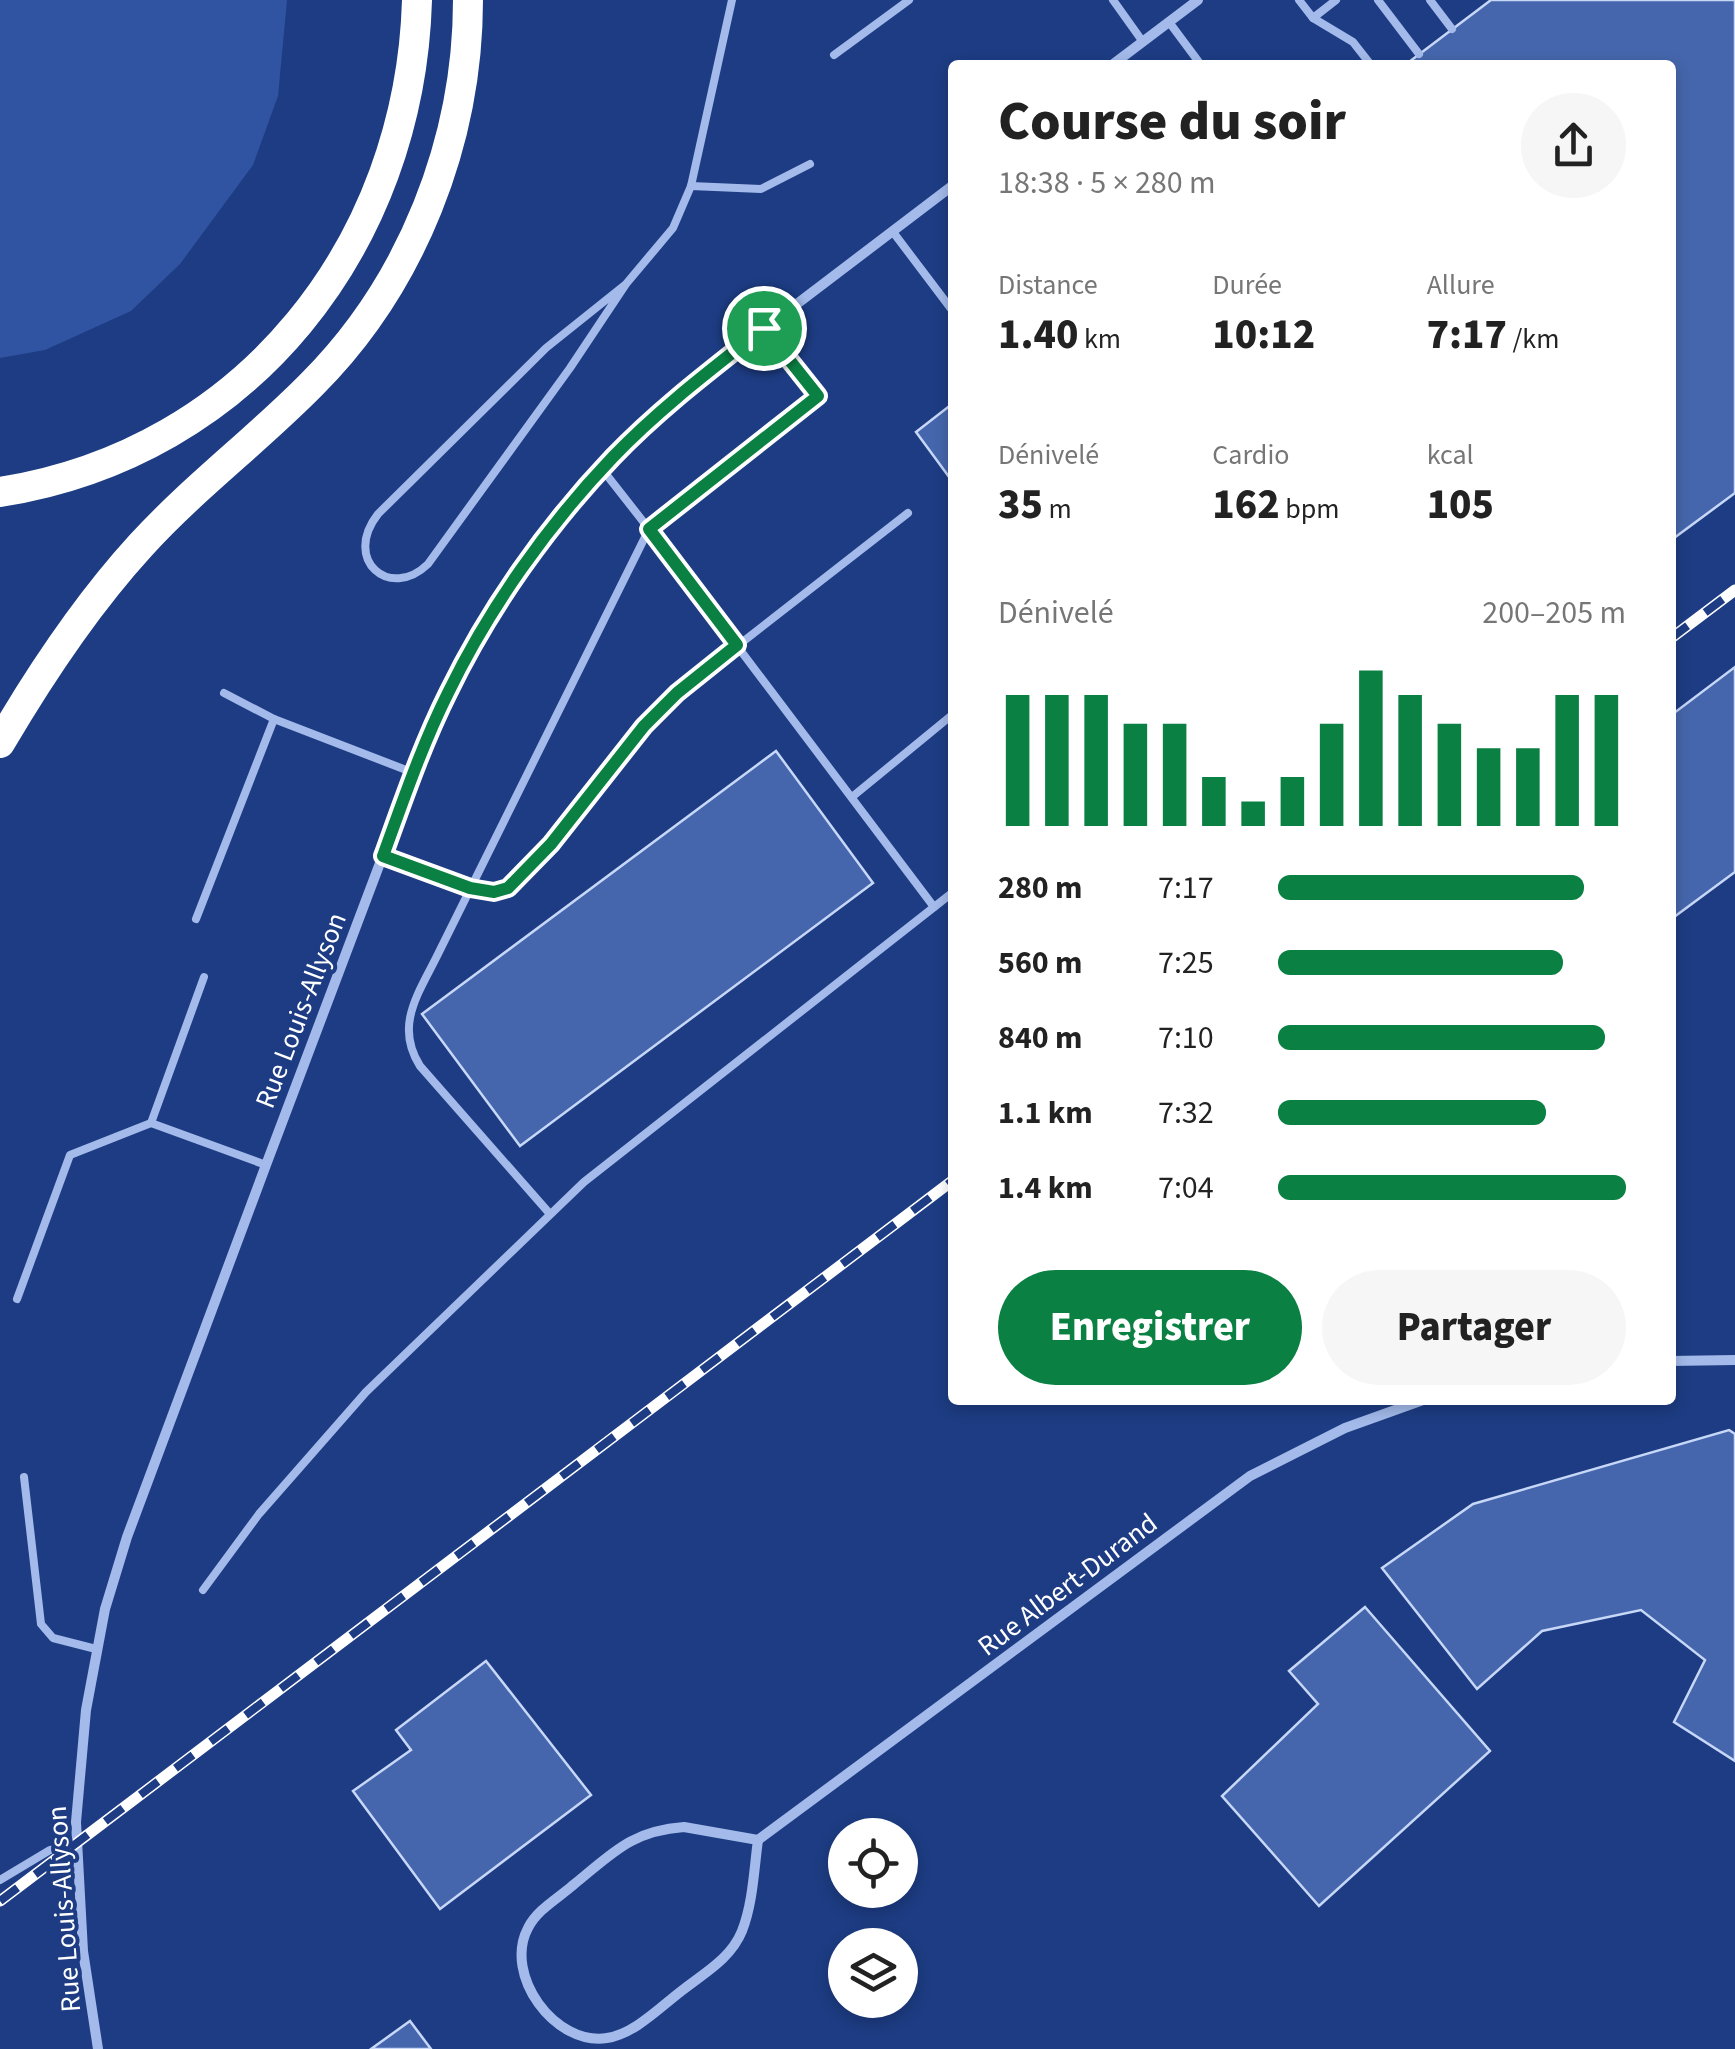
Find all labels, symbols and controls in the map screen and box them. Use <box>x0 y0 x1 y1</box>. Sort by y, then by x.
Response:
text: Course du soir <box>998 83 1346 161</box>
button: share <box>1521 93 1626 198</box>
text: 18:38 · 5 × 280 m <box>998 160 1216 206</box>
text: Distance <box>998 265 1098 305</box>
text: Durée <box>1212 265 1282 305</box>
text: Allure <box>1427 265 1495 305</box>
pin <box>722 286 807 371</box>
icon: arrive <box>737 301 792 356</box>
text: 1.40 <box>998 305 1078 365</box>
text: 10:12 <box>1212 305 1315 365</box>
text: 7:17 <box>1427 305 1507 365</box>
text: km <box>1078 319 1121 359</box>
text: /km <box>1507 319 1559 359</box>
text: Dénivelé <box>998 435 1099 475</box>
text: Cardio <box>1212 435 1289 475</box>
text: kcal <box>1427 435 1474 475</box>
text: 35 <box>998 475 1043 535</box>
text: 162 <box>1212 475 1280 535</box>
text: 105 <box>1427 475 1494 535</box>
text: m <box>1043 489 1072 529</box>
text: bpm <box>1280 489 1339 529</box>
text: Dénivelé <box>998 590 1114 636</box>
text: 200–205 m <box>1482 590 1626 636</box>
text: 280 m <box>998 865 1083 911</box>
text: 7:17 <box>1158 865 1214 911</box>
street label: Rue Louis-Allyson <box>245 907 357 1114</box>
text: 560 m <box>998 940 1083 986</box>
text: 7:25 <box>1158 940 1214 986</box>
text: 840 m <box>998 1015 1083 1061</box>
text: 7:10 <box>1158 1015 1214 1061</box>
text: 1.1 km <box>998 1090 1093 1136</box>
text: 7:32 <box>1158 1090 1214 1136</box>
text: 1.4 km <box>998 1165 1093 1211</box>
text: 7:04 <box>1158 1165 1214 1211</box>
button: Enregistrer <box>998 1270 1302 1385</box>
button: Partager <box>1322 1270 1626 1385</box>
street label: Rue Albert-Durand <box>969 1504 1166 1666</box>
street label: Rue Louis-Allyson <box>37 1804 91 2013</box>
map controls <box>828 1818 918 2018</box>
button: locate <box>828 1818 918 1908</box>
button: layers <box>828 1928 918 2018</box>

